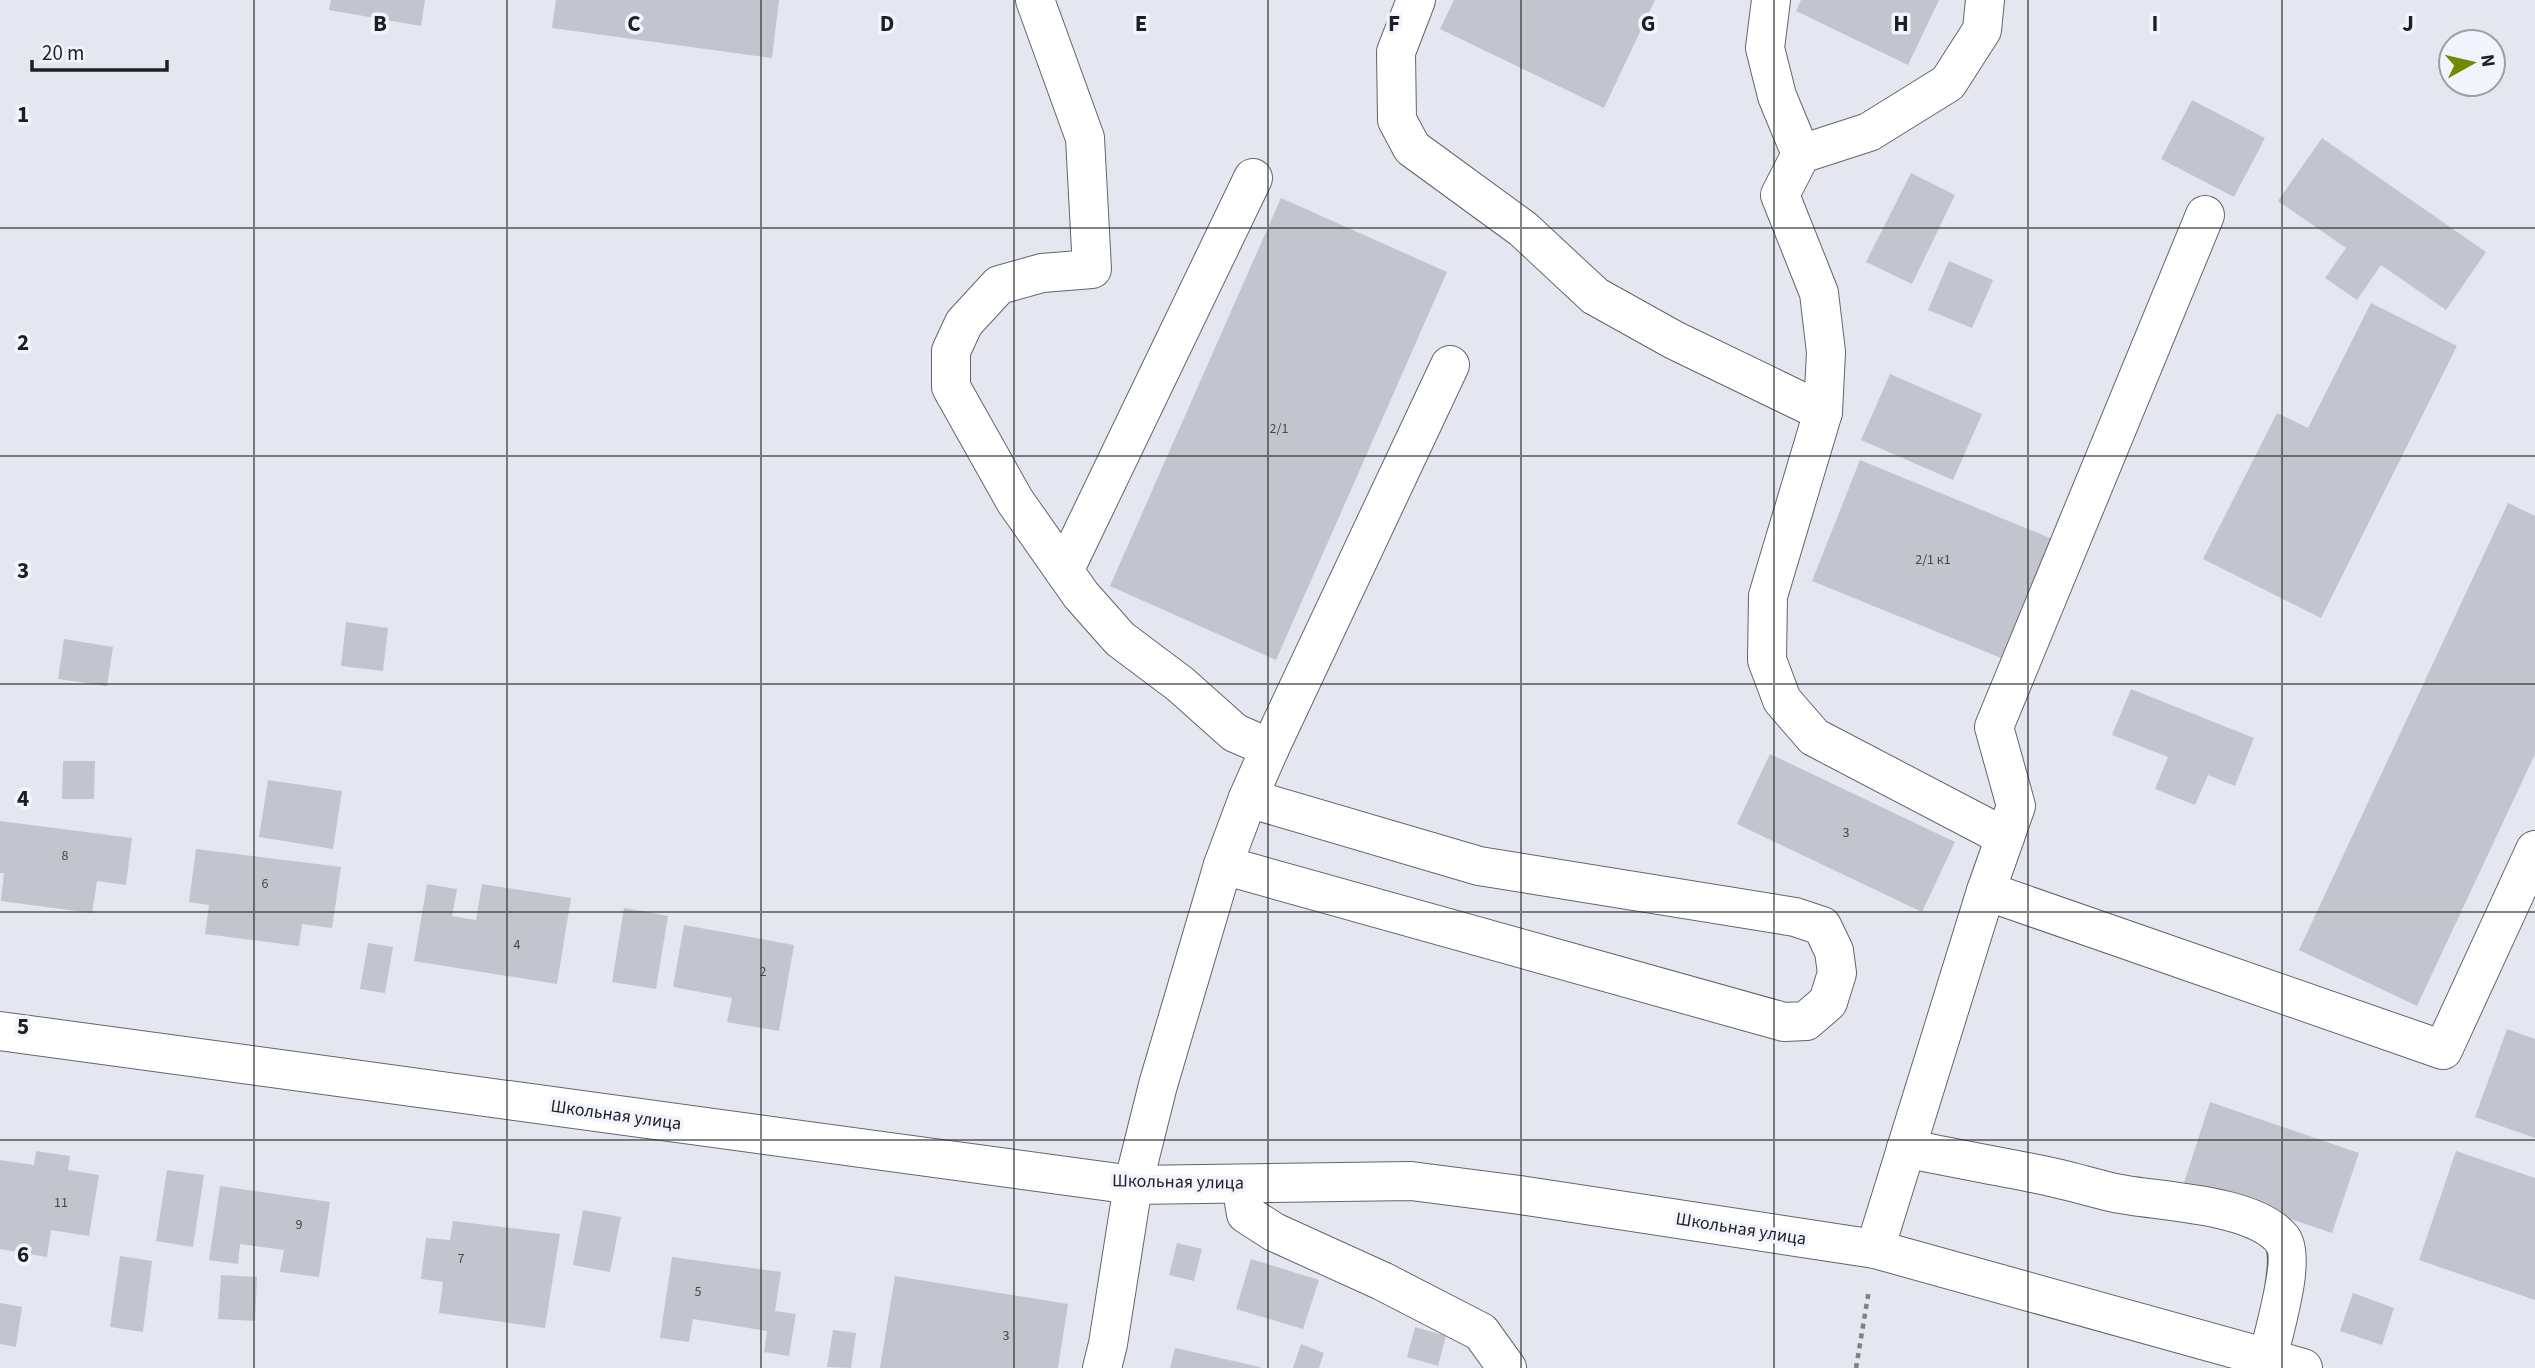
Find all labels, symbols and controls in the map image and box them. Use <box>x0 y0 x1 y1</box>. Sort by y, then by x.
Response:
text: B <box>373 7 387 40</box>
text: C <box>627 7 641 40</box>
text: D <box>880 7 894 40</box>
text: E <box>1135 7 1147 40</box>
text: F <box>1388 7 1400 40</box>
text: G <box>1641 7 1655 40</box>
text: H <box>1893 7 1909 40</box>
text: I <box>2152 7 2158 40</box>
text: J <box>2402 7 2414 40</box>
scale bar <box>32 28 166 72</box>
north arrow <box>2437 28 2507 98</box>
text: 20 m <box>42 38 84 68</box>
text: N <box>2473 53 2502 69</box>
text: 1 <box>17 98 29 131</box>
text: 2 <box>17 326 29 359</box>
house number: 2/1 <box>1270 419 1288 439</box>
house number: 2/1 к1 <box>1915 550 1951 570</box>
text: 3 <box>17 554 29 587</box>
text: 4 <box>17 782 29 815</box>
house number: 3 <box>1843 823 1850 843</box>
house number: 8 <box>62 846 69 866</box>
house number: 6 <box>262 874 269 894</box>
house number: 4 <box>514 935 521 955</box>
house number: 2 <box>760 962 767 982</box>
text: 5 <box>17 1010 29 1043</box>
street label: Школьная улица <box>549 1093 683 1137</box>
street label: Школьная улица <box>1112 1168 1244 1196</box>
house number: 11 <box>54 1193 68 1213</box>
street label: Школьная улица <box>1674 1206 1808 1252</box>
house number: 9 <box>296 1215 303 1235</box>
text: 6 <box>17 1238 29 1271</box>
house number: 7 <box>458 1249 465 1269</box>
house number: 5 <box>695 1282 702 1302</box>
house number: 3 <box>1003 1326 1010 1346</box>

